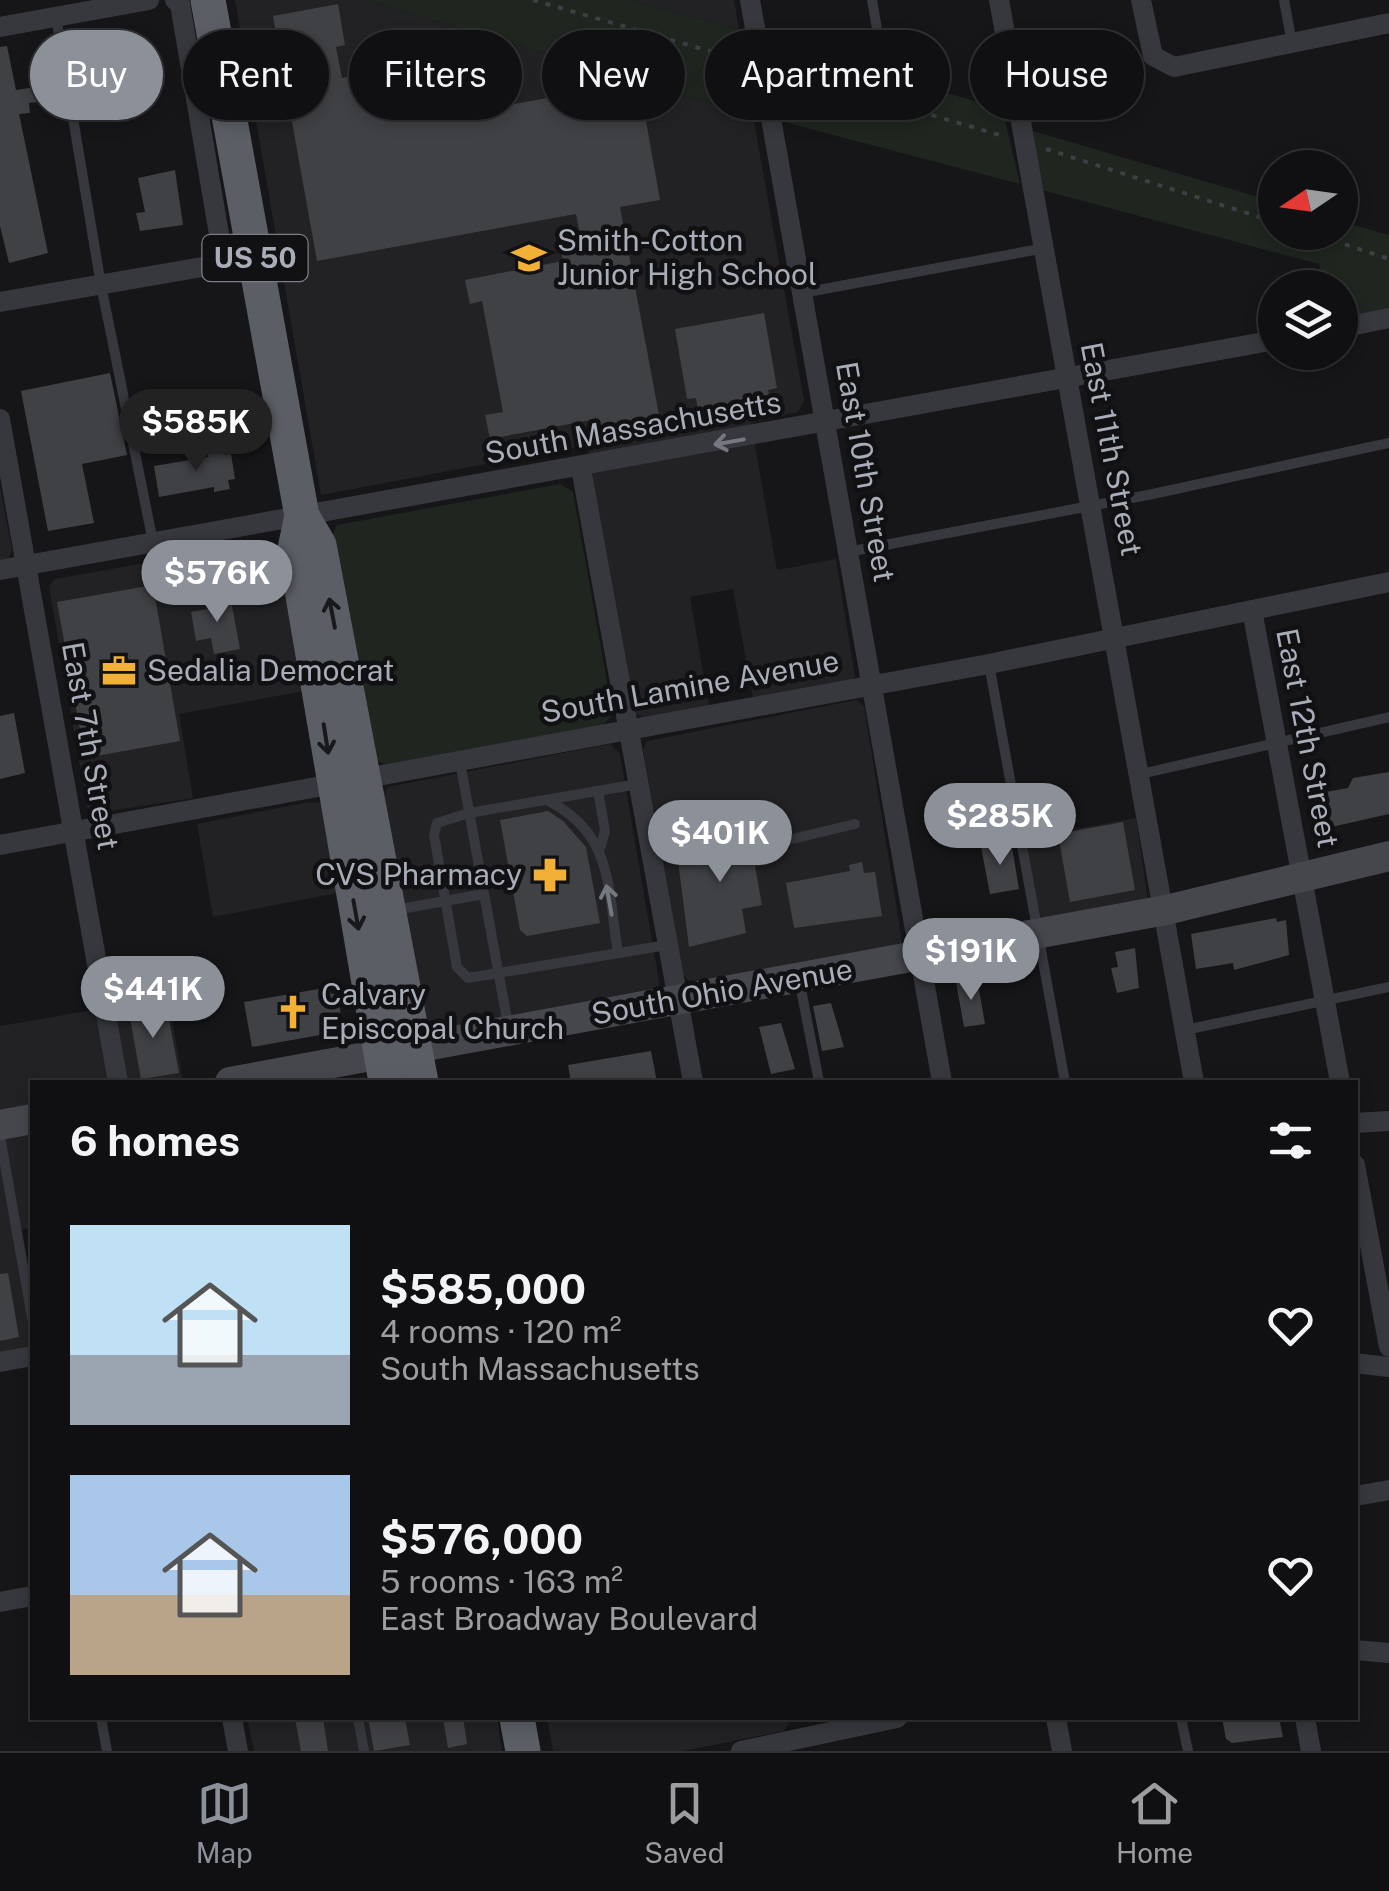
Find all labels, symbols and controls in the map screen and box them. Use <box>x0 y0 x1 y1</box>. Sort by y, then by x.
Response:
chip: Buy <box>30 30 163 120</box>
chip: Rent <box>183 30 329 120</box>
chip: Filters <box>349 30 522 120</box>
chip: New <box>542 30 685 120</box>
chip: Apartment <box>705 30 950 120</box>
chip: House <box>970 30 1144 120</box>
north arrow <box>1258 150 1358 250</box>
map controls <box>1258 150 1358 370</box>
place label: Smith-Cotton Junior High School <box>557 222 817 292</box>
road number: US 50 <box>202 235 308 281</box>
school or university icon: Smith-Cotton Junior High School <box>510 239 548 277</box>
button: layers <box>1258 270 1358 370</box>
street label: East 11th Street <box>1074 339 1150 559</box>
street label: East 10th Street <box>829 359 903 585</box>
street label: South Massachusetts <box>482 383 784 471</box>
pin: $585K <box>126 389 266 474</box>
text: $585K <box>141 403 251 440</box>
one-way arrow <box>714 433 746 452</box>
pin: $576K <box>147 540 287 625</box>
text: $576K <box>163 554 271 591</box>
one-way arrow <box>322 597 341 629</box>
street label: East 12th Street <box>1269 625 1347 851</box>
street label: East 7th Street <box>55 639 127 853</box>
street label: South Lamine Avenue <box>538 642 842 730</box>
office icon: Sedalia Democrat <box>100 652 138 690</box>
place label: Sedalia Democrat <box>147 652 394 688</box>
one-way arrow <box>317 722 336 755</box>
pin: $285K <box>930 783 1070 868</box>
text: $285K <box>946 797 1054 834</box>
pin: $401K <box>650 800 790 885</box>
text: $401K <box>670 814 770 851</box>
place label: CVS Pharmacy <box>315 856 522 892</box>
pharmacy icon: CVS Pharmacy <box>531 856 569 894</box>
one-way arrow <box>599 885 618 917</box>
one-way arrow <box>347 898 366 931</box>
pin: $191K <box>901 918 1041 1003</box>
text: $191K <box>924 932 1018 969</box>
street label: South Ohio Avenue <box>589 950 855 1032</box>
pin: $441K <box>83 956 223 1041</box>
text: $441K <box>103 970 203 1007</box>
place label: Calvary Episcopal Church <box>321 976 564 1046</box>
church icon: Calvary Episcopal Church <box>274 993 312 1031</box>
icon: filters <box>1263 1113 1318 1168</box>
text: 6 homes <box>70 1116 240 1165</box>
text: $585,000 <box>380 1264 586 1313</box>
icon: home <box>150 1265 270 1385</box>
icon: heart <box>1263 1298 1318 1353</box>
text: 4 rooms · 120 m² <box>380 1313 622 1350</box>
text: South Massachusetts <box>380 1350 700 1387</box>
text: $576,000 <box>380 1514 583 1563</box>
icon: home <box>150 1515 270 1635</box>
icon: heart <box>1263 1548 1318 1603</box>
text: 5 rooms · 163 m² <box>380 1563 623 1600</box>
text: East Broadway Boulevard <box>380 1600 758 1637</box>
tab: Map <box>196 1776 253 1869</box>
tab: Saved <box>644 1776 724 1869</box>
tab: Home <box>1116 1776 1193 1869</box>

